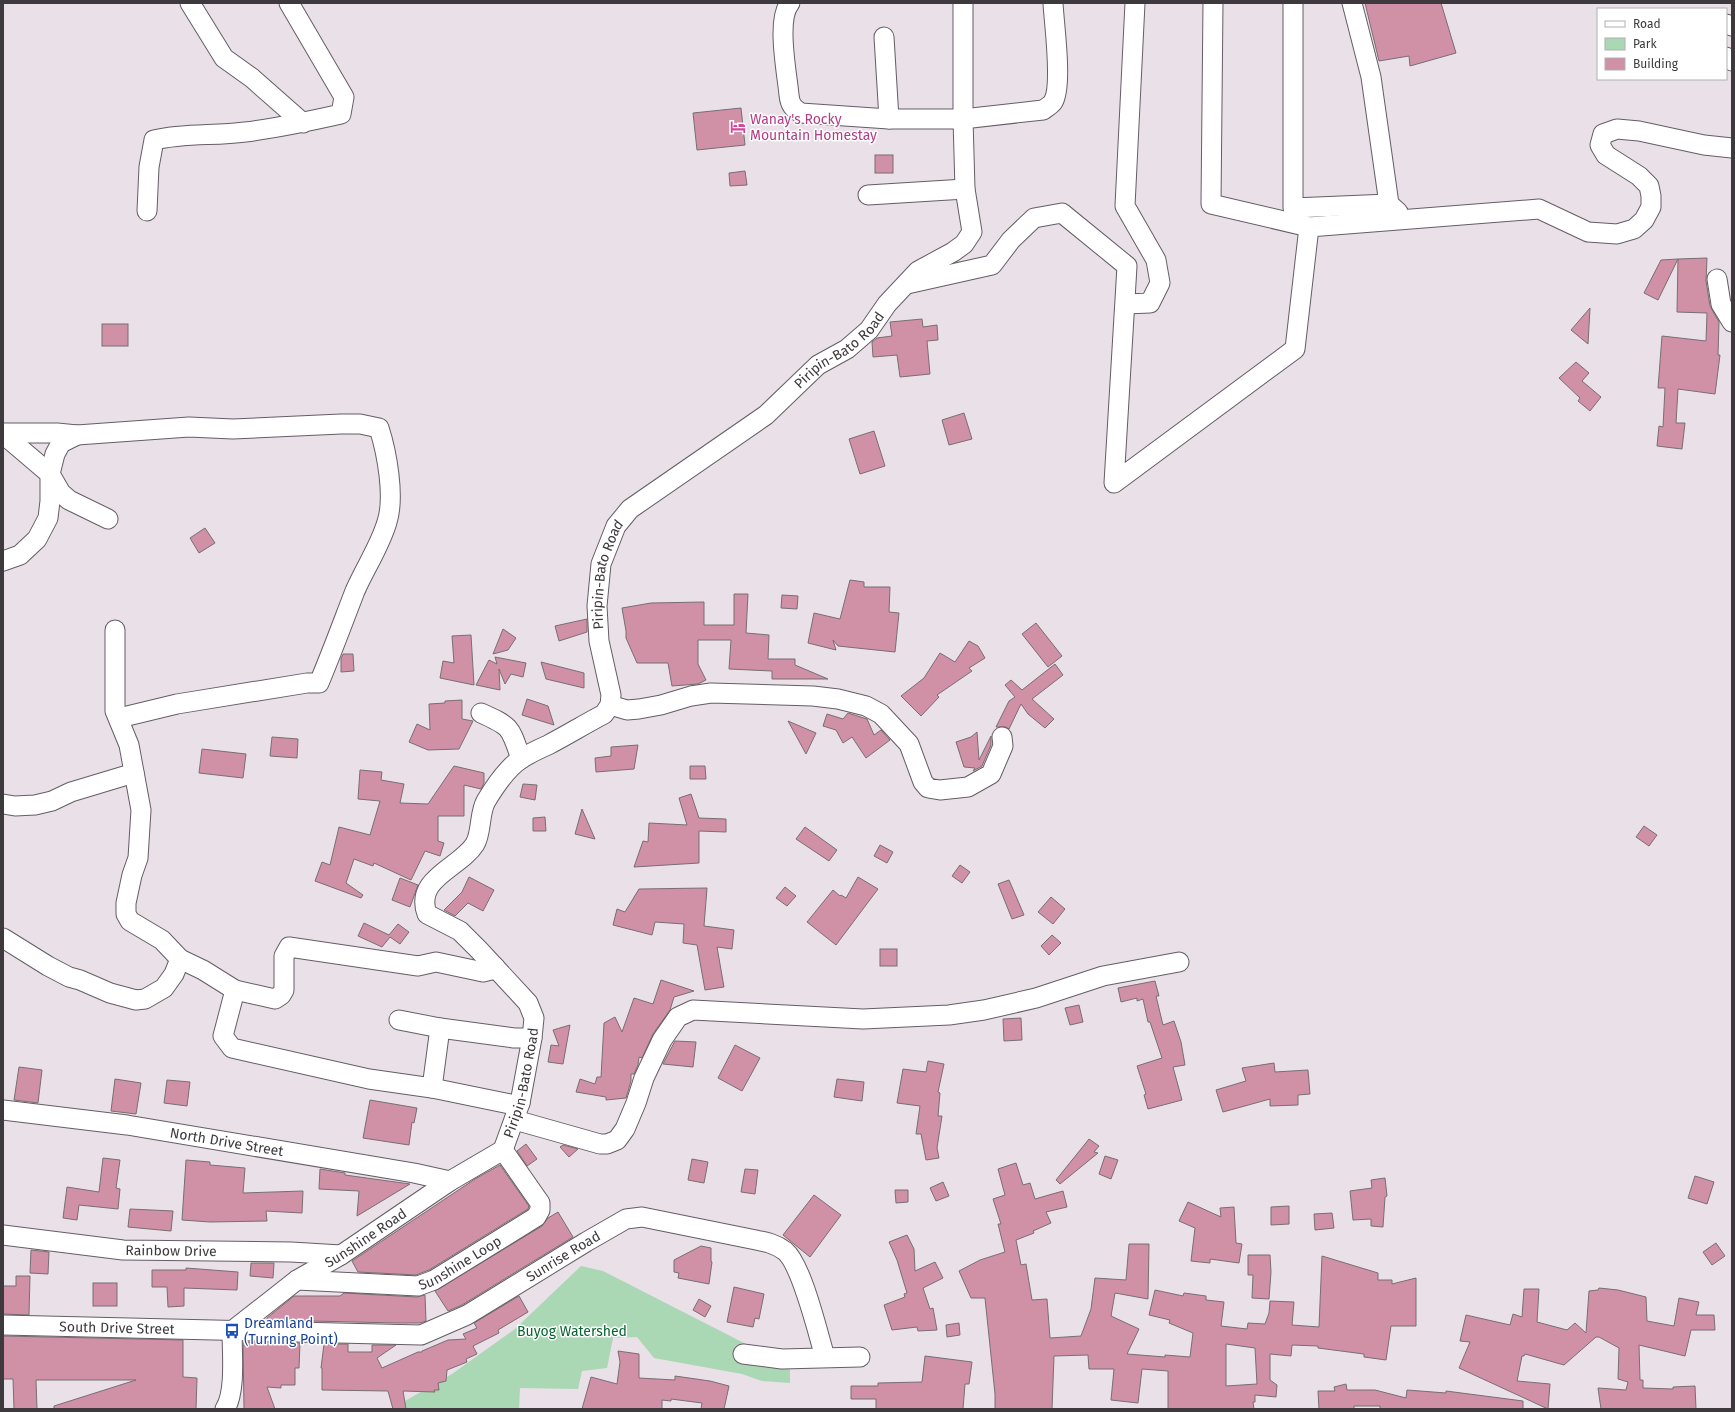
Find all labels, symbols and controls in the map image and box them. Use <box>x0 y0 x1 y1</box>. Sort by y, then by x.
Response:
legend <box>1597 8 1727 80</box>
text: Road <box>1633 17 1661 31</box>
text: Park <box>1633 37 1657 51</box>
text: Building <box>1633 57 1679 71</box>
place label: Wanay's Rocky Mountain Homestay <box>750 111 877 144</box>
hotel icon: Wanay's Rocky Mountain Homestay <box>729 118 747 136</box>
street label: Piripin-Bato Road <box>791 309 888 392</box>
street label: Piripin-Bato Road <box>589 516 627 630</box>
street label: Piripin-Bato Road <box>500 1027 542 1140</box>
street label: North Drive Street <box>169 1124 286 1160</box>
street label: Sunshine Road <box>322 1205 410 1271</box>
street label: Sunrise Road <box>523 1228 603 1286</box>
street label: Sunshine Loop <box>416 1232 505 1294</box>
street label: Rainbow Drive <box>125 1242 217 1260</box>
place label: Dreamland (Turning Point) <box>244 1315 338 1348</box>
street label: South Drive Street <box>59 1318 176 1338</box>
bus stop icon: Dreamland (Turning Point) <box>223 1322 241 1340</box>
park label: Buyog Watershed <box>517 1323 627 1340</box>

